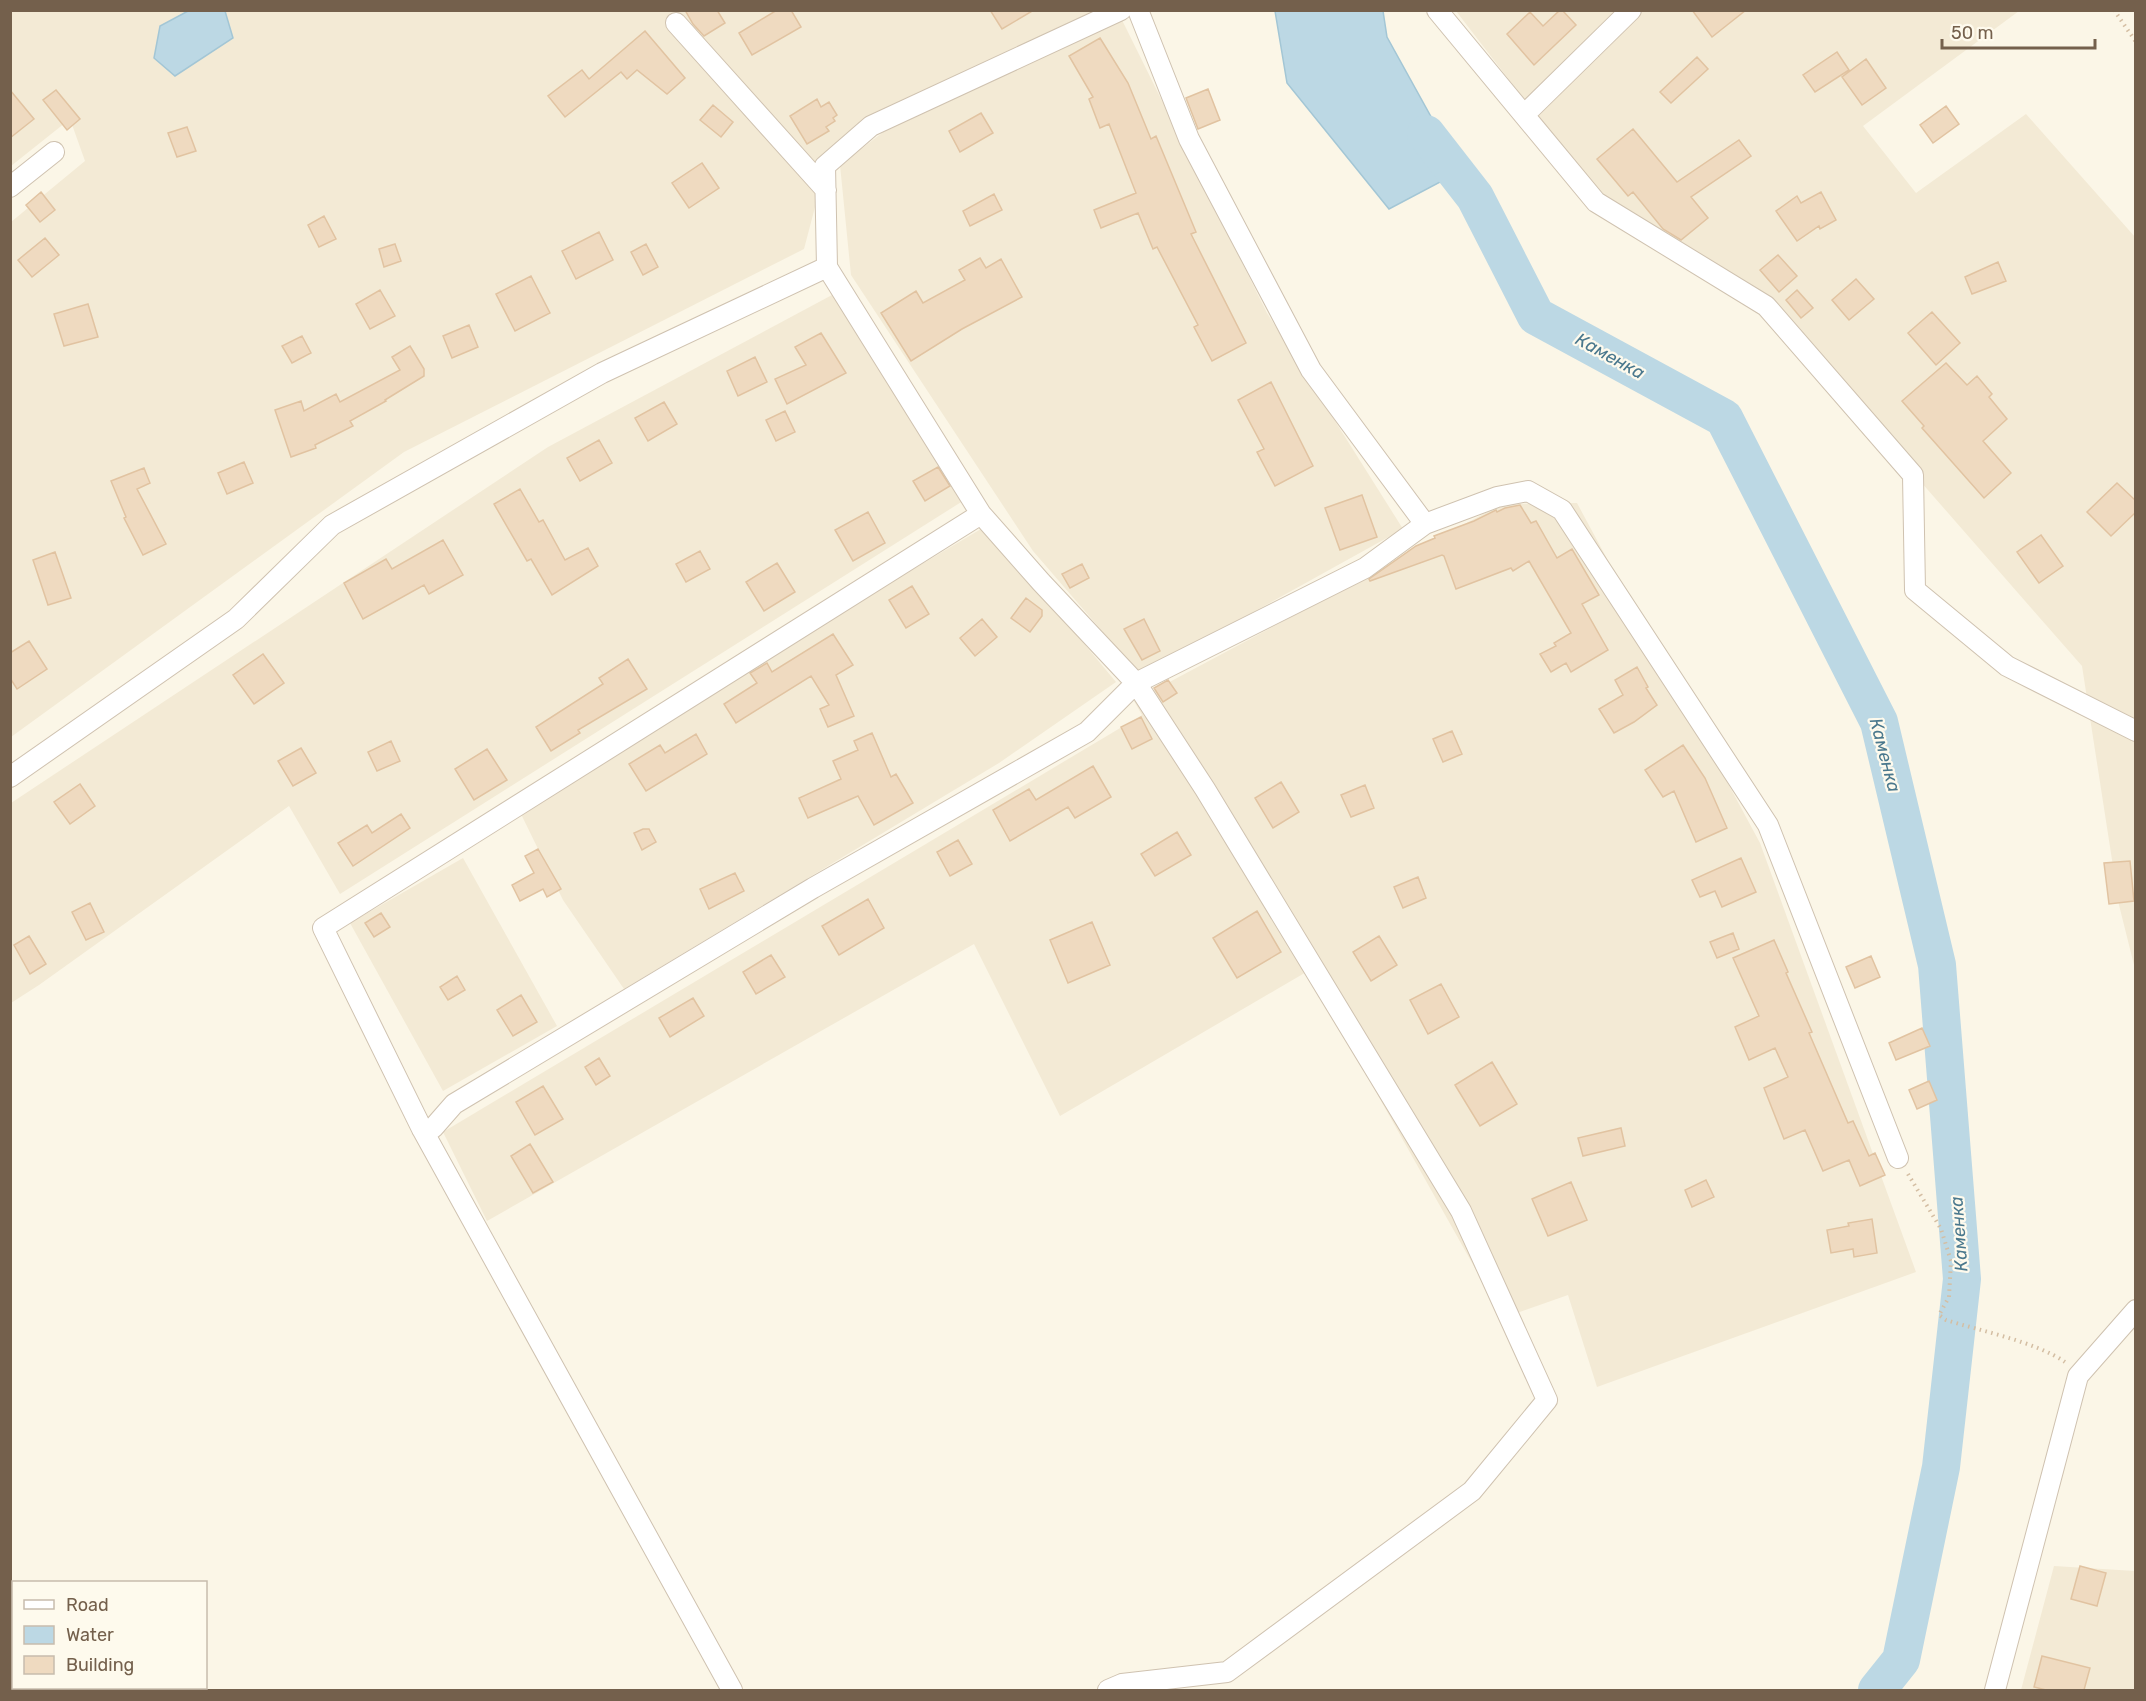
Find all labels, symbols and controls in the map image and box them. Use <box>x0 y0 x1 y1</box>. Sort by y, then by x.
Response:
scale bar <box>1942 12 2095 50</box>
text: 50 m <box>1951 22 1994 44</box>
water label: Каменка <box>1572 328 1649 384</box>
water label: Каменка <box>1865 716 1906 795</box>
water label: Каменка <box>1945 1195 1973 1272</box>
legend <box>12 1581 207 1689</box>
text: Road <box>66 1594 109 1616</box>
text: Water <box>66 1624 114 1646</box>
text: Building <box>66 1654 134 1676</box>

